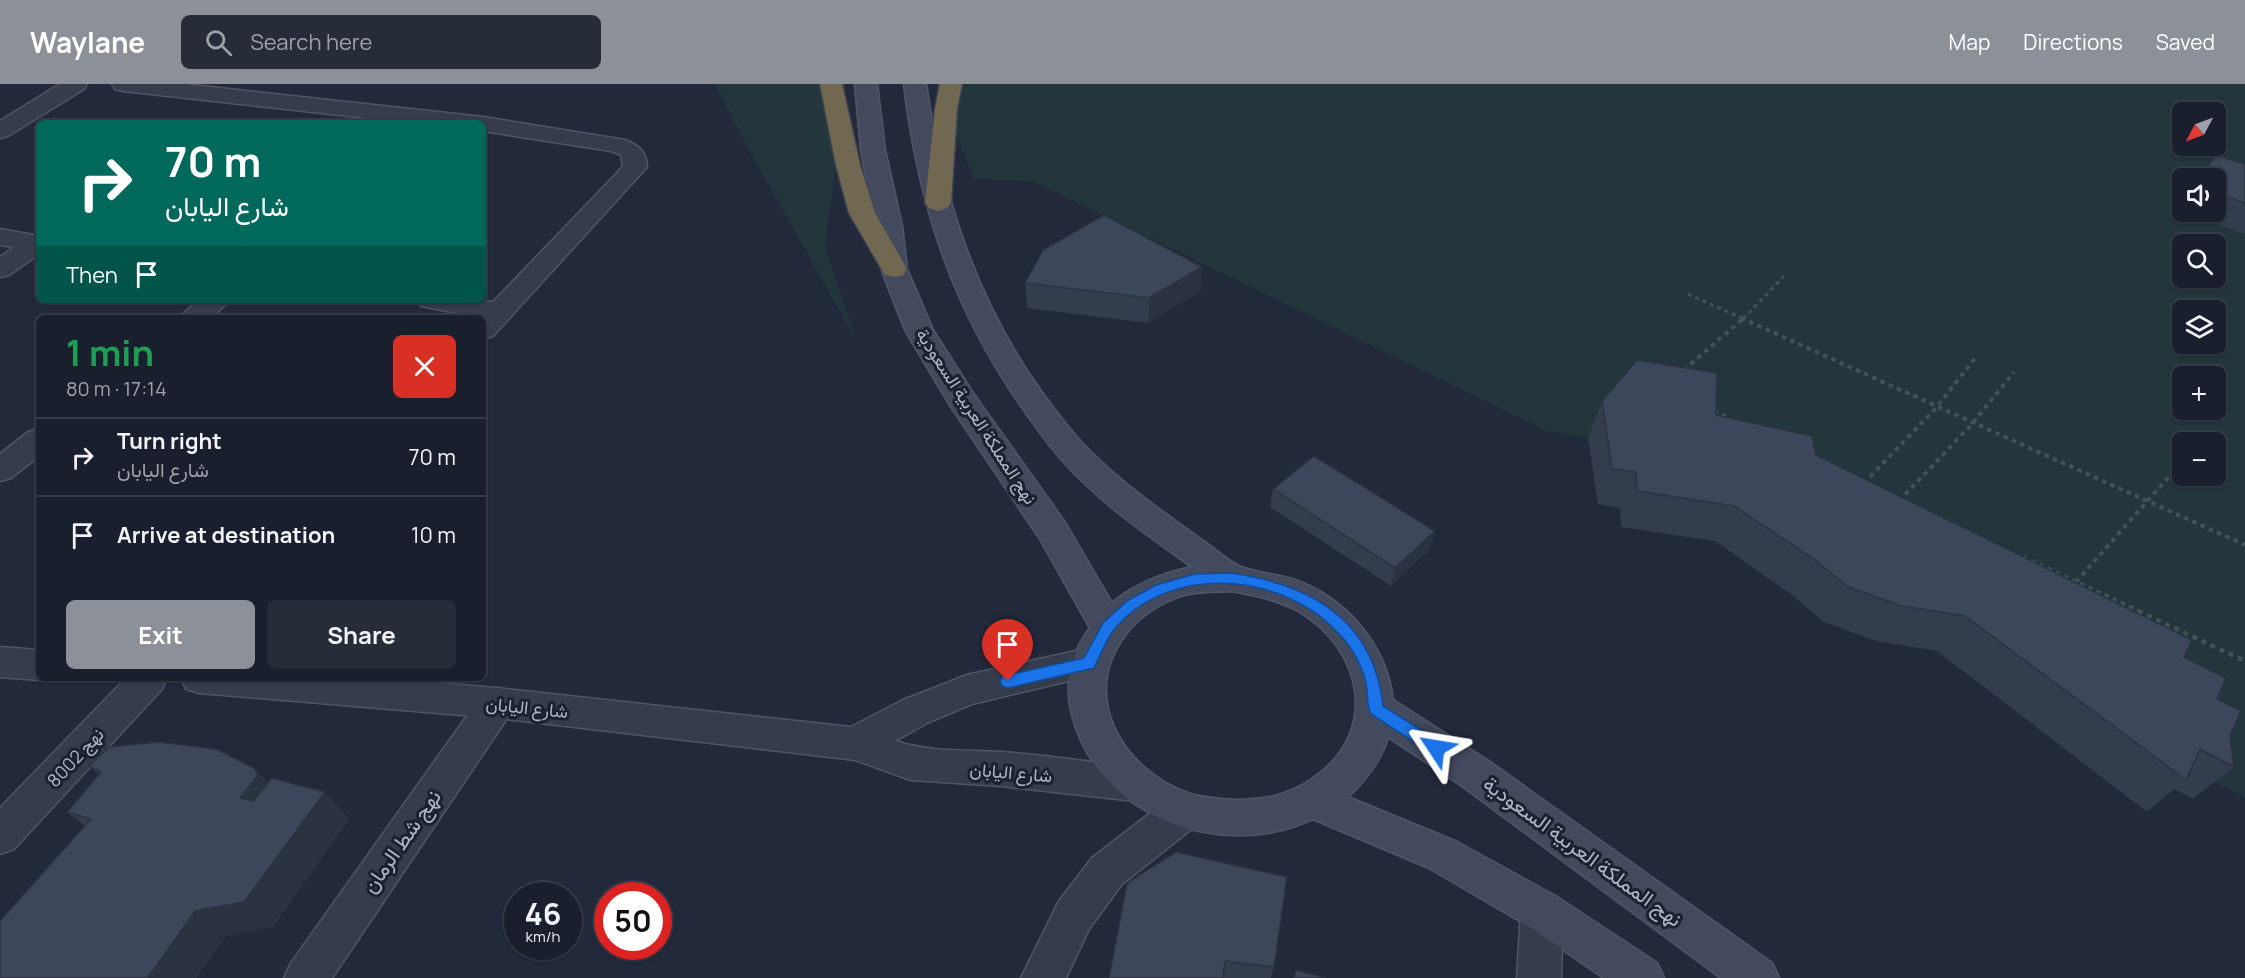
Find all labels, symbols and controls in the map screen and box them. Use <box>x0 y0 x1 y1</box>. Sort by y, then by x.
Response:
search box <box>181 15 601 69</box>
text: Waylane <box>30 23 145 61</box>
icon: search <box>202 26 235 59</box>
text: Search here <box>250 27 372 57</box>
text: Map <box>1949 28 1990 56</box>
text: Directions <box>2023 28 2123 56</box>
text: Saved <box>2156 28 2215 56</box>
north arrow <box>2172 102 2226 156</box>
map controls <box>2172 102 2226 486</box>
text: 70 m <box>165 132 261 190</box>
icon: right <box>66 144 144 222</box>
button: sound <box>2172 168 2226 222</box>
text: شارع اليابان <box>165 187 289 224</box>
button: search <box>2172 234 2226 288</box>
icon: arrive <box>130 258 163 291</box>
text: Then <box>66 260 118 290</box>
button: layers <box>2172 300 2226 354</box>
street label: نهج المملكة العربية السعودية <box>910 323 1043 509</box>
text: 1 min <box>66 328 154 377</box>
button: close <box>393 335 456 398</box>
button: + <box>2172 366 2226 420</box>
text: 80 m · 17:14 <box>66 375 167 402</box>
text: Turn right <box>117 426 222 456</box>
button: − <box>2172 432 2226 486</box>
icon: right <box>66 441 99 474</box>
text: 70 m <box>408 442 456 472</box>
text: شارع اليابان <box>117 456 209 483</box>
icon: arrive <box>66 519 99 552</box>
text: Arrive at destination <box>117 520 335 550</box>
text: 10 m <box>411 520 456 550</box>
button: Exit <box>66 600 255 669</box>
button: Share <box>267 600 456 669</box>
pin <box>982 619 1033 681</box>
icon: arrive <box>991 628 1024 661</box>
street label: شارع اليابان <box>485 691 569 724</box>
position arrow <box>1404 716 1468 780</box>
street label: نهج 8002 <box>41 722 109 792</box>
street label: شارع اليابان <box>969 756 1053 789</box>
street label: نهج المملكة العربية السعودية <box>1477 769 1688 934</box>
street label: نهج شط الرمان <box>355 784 448 899</box>
speed limit sign: 50 <box>594 882 672 960</box>
text: 46 <box>525 893 561 934</box>
text: km/h <box>526 926 560 947</box>

